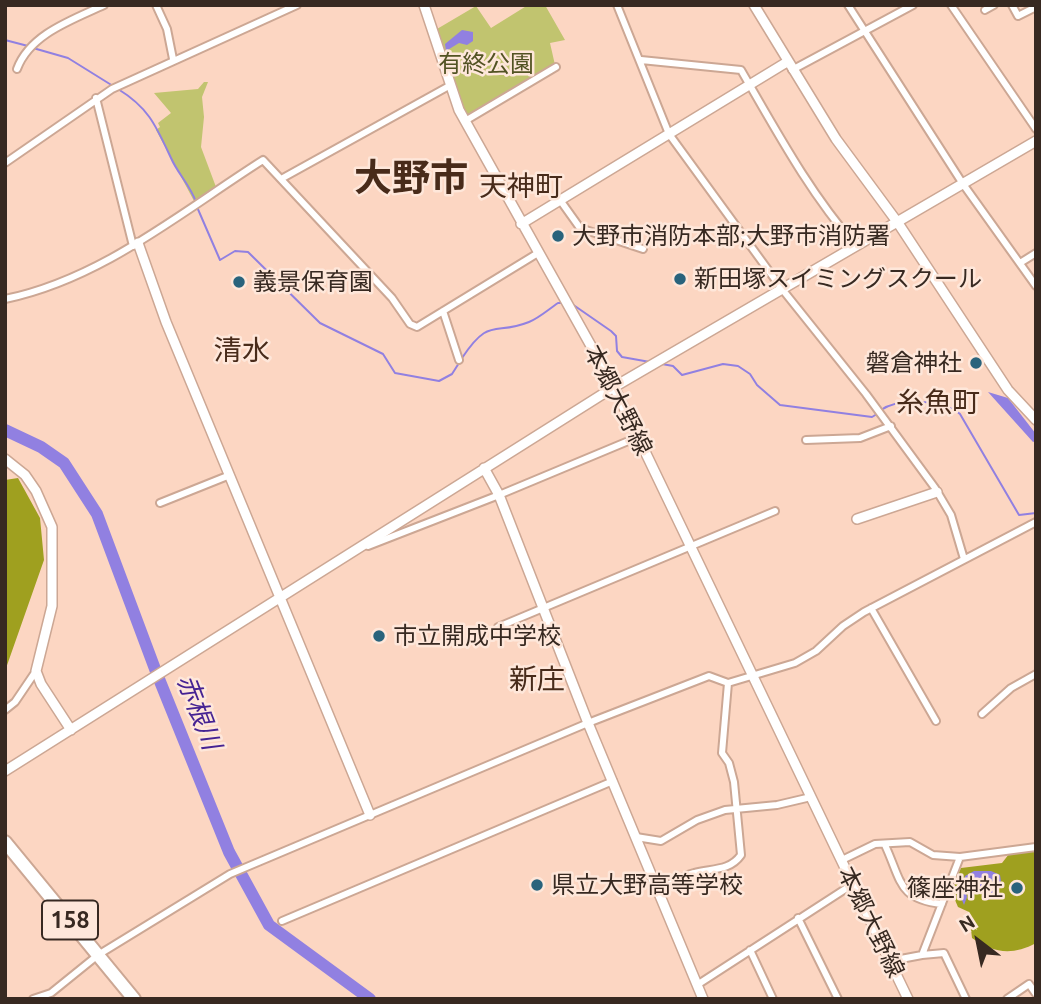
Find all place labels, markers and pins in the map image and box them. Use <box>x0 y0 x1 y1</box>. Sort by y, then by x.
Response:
place label: 大野市消防本部;大野市消防署 <box>572 222 890 250</box>
marker: 大野市消防本部;大野市消防署 <box>550 228 566 244</box>
place label: 新田塚スイミングスクール <box>694 265 982 293</box>
place label: 義景保育園 <box>253 268 373 296</box>
marker: 新田塚スイミングスクール <box>672 271 688 287</box>
marker: 義景保育園 <box>231 274 247 290</box>
place label: 磐倉神社 <box>866 349 962 377</box>
marker: 磐倉神社 <box>968 355 984 371</box>
place label: 市立開成中学校 <box>393 622 561 650</box>
marker: 市立開成中学校 <box>371 628 387 644</box>
place label: 県立大野高等学校 <box>551 871 743 899</box>
place label: 篠座神社 <box>907 874 1003 902</box>
marker: 県立大野高等学校 <box>529 877 545 893</box>
marker: 篠座神社 <box>1009 880 1025 896</box>

